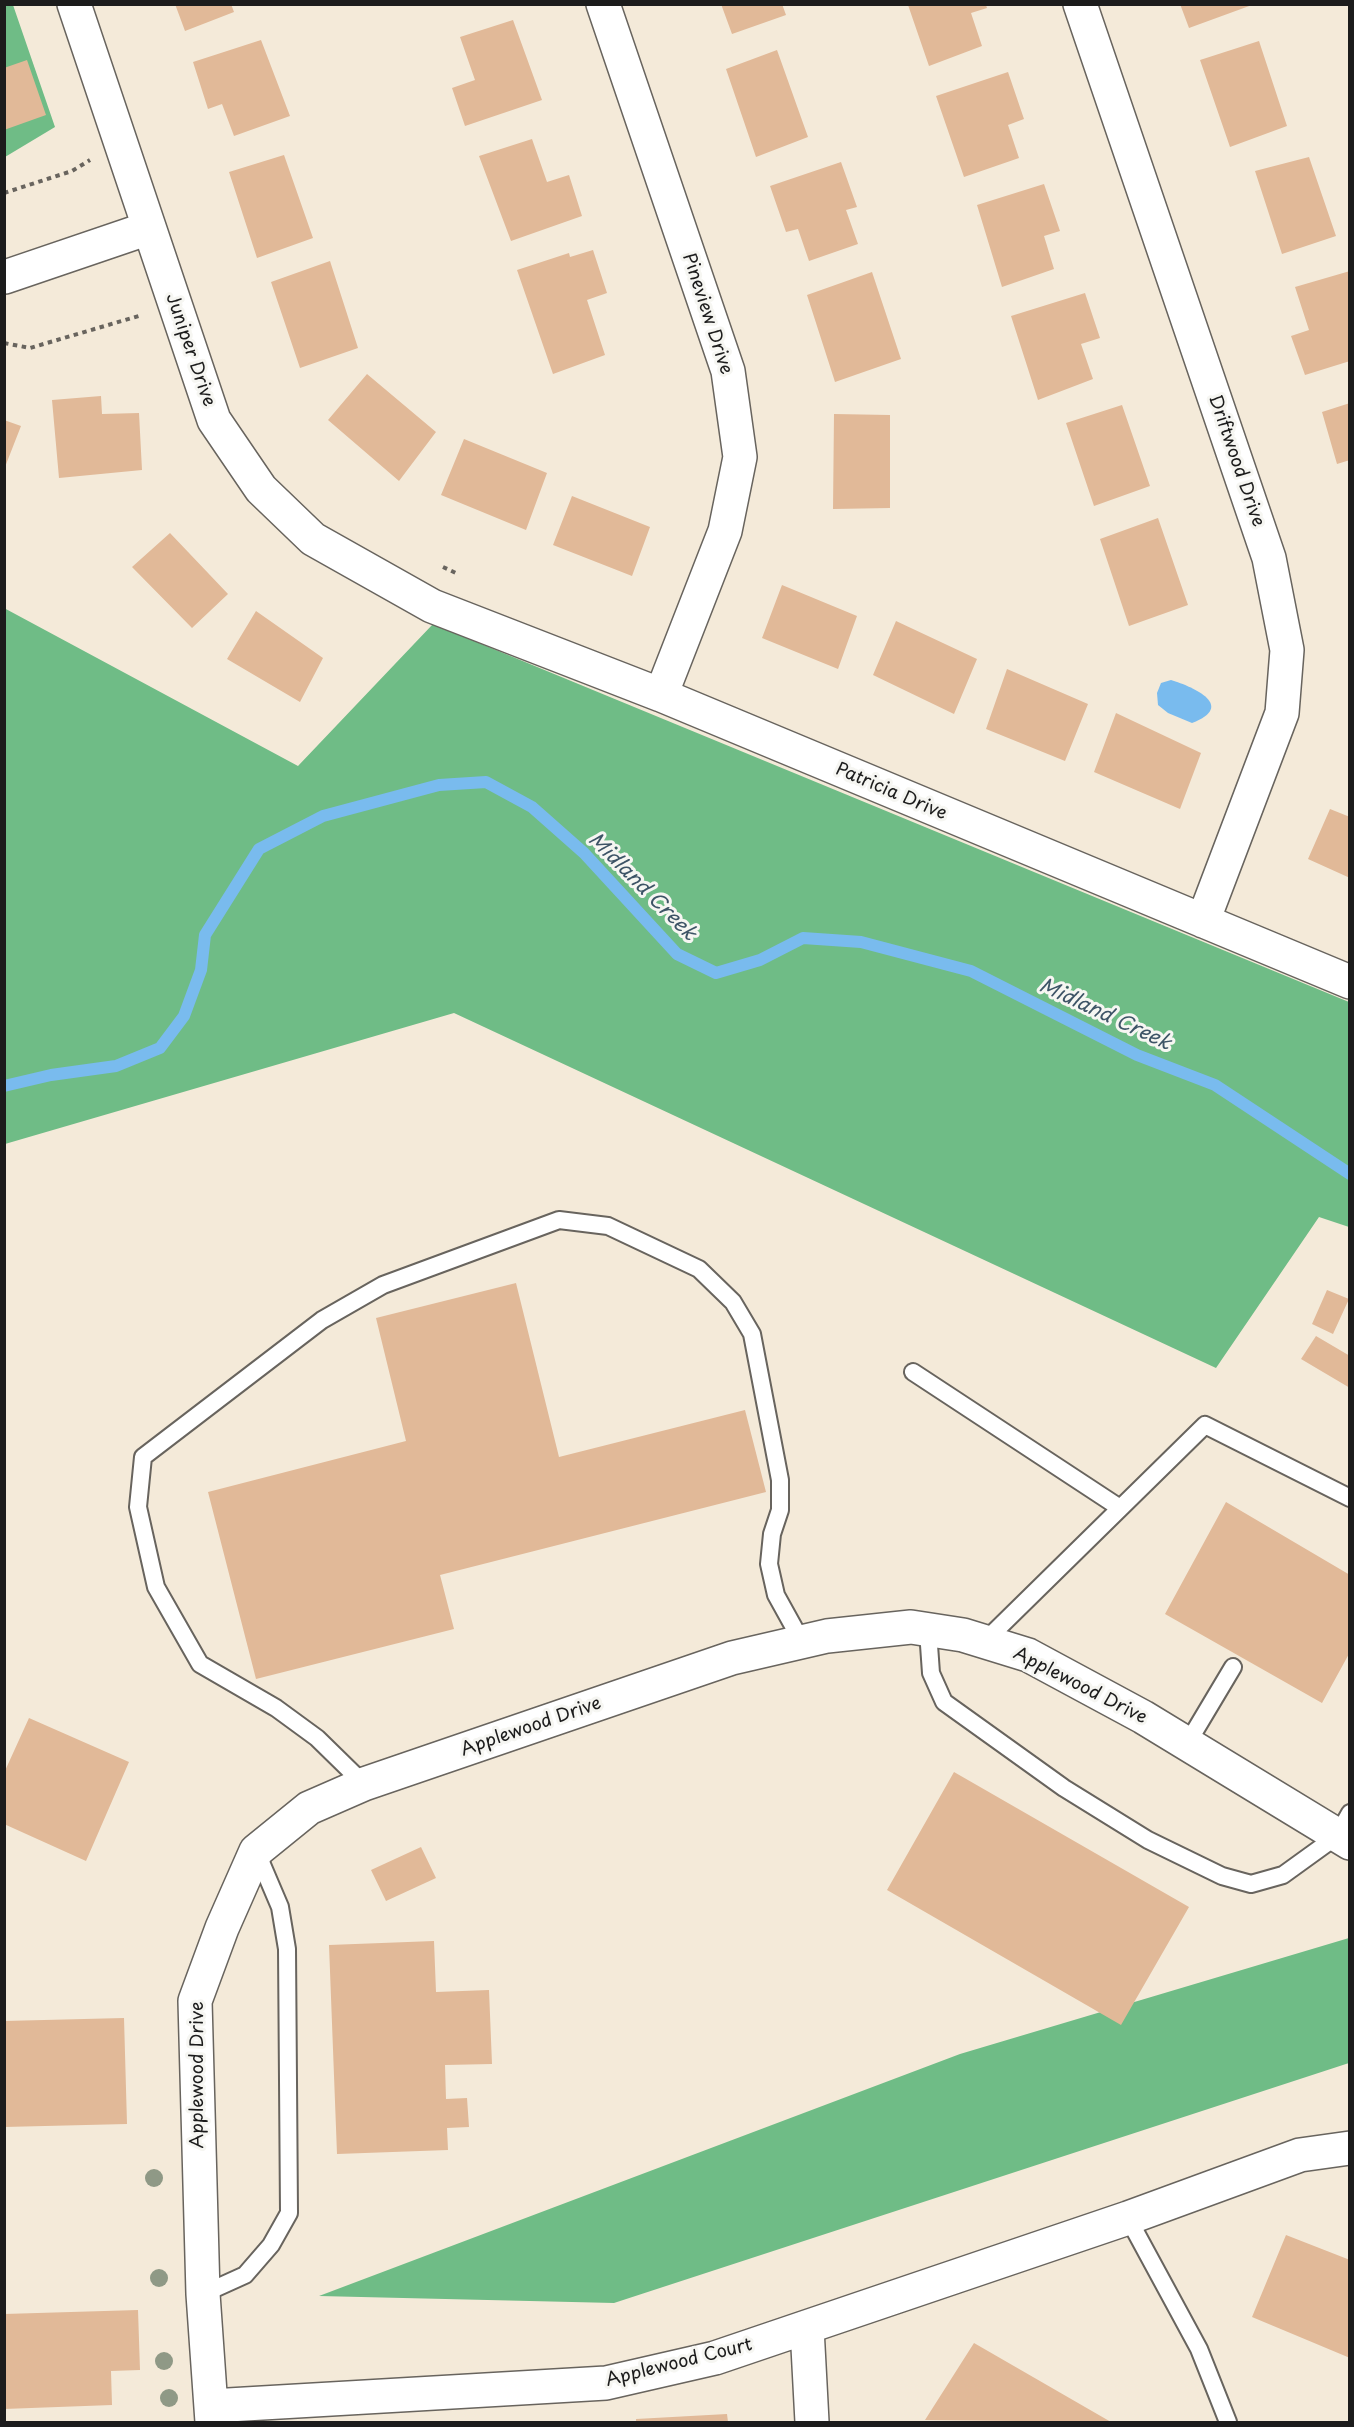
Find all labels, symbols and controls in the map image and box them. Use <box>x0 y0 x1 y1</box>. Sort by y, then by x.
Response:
street label: Pineview Drive <box>677 251 737 377</box>
street label: Juniper Drive <box>161 291 219 409</box>
street label: Driftwood Drive <box>1203 392 1269 530</box>
street label: Patricia Drive <box>832 759 950 825</box>
water label: Midland Creek <box>583 828 701 946</box>
water label: Midland Creek <box>1035 974 1175 1056</box>
street label: Applewood Drive <box>1010 1643 1150 1729</box>
street label: Applewood Drive <box>458 1693 604 1761</box>
street label: Applewood Drive <box>187 2001 209 2149</box>
street label: Applewood Court <box>603 2334 755 2392</box>

